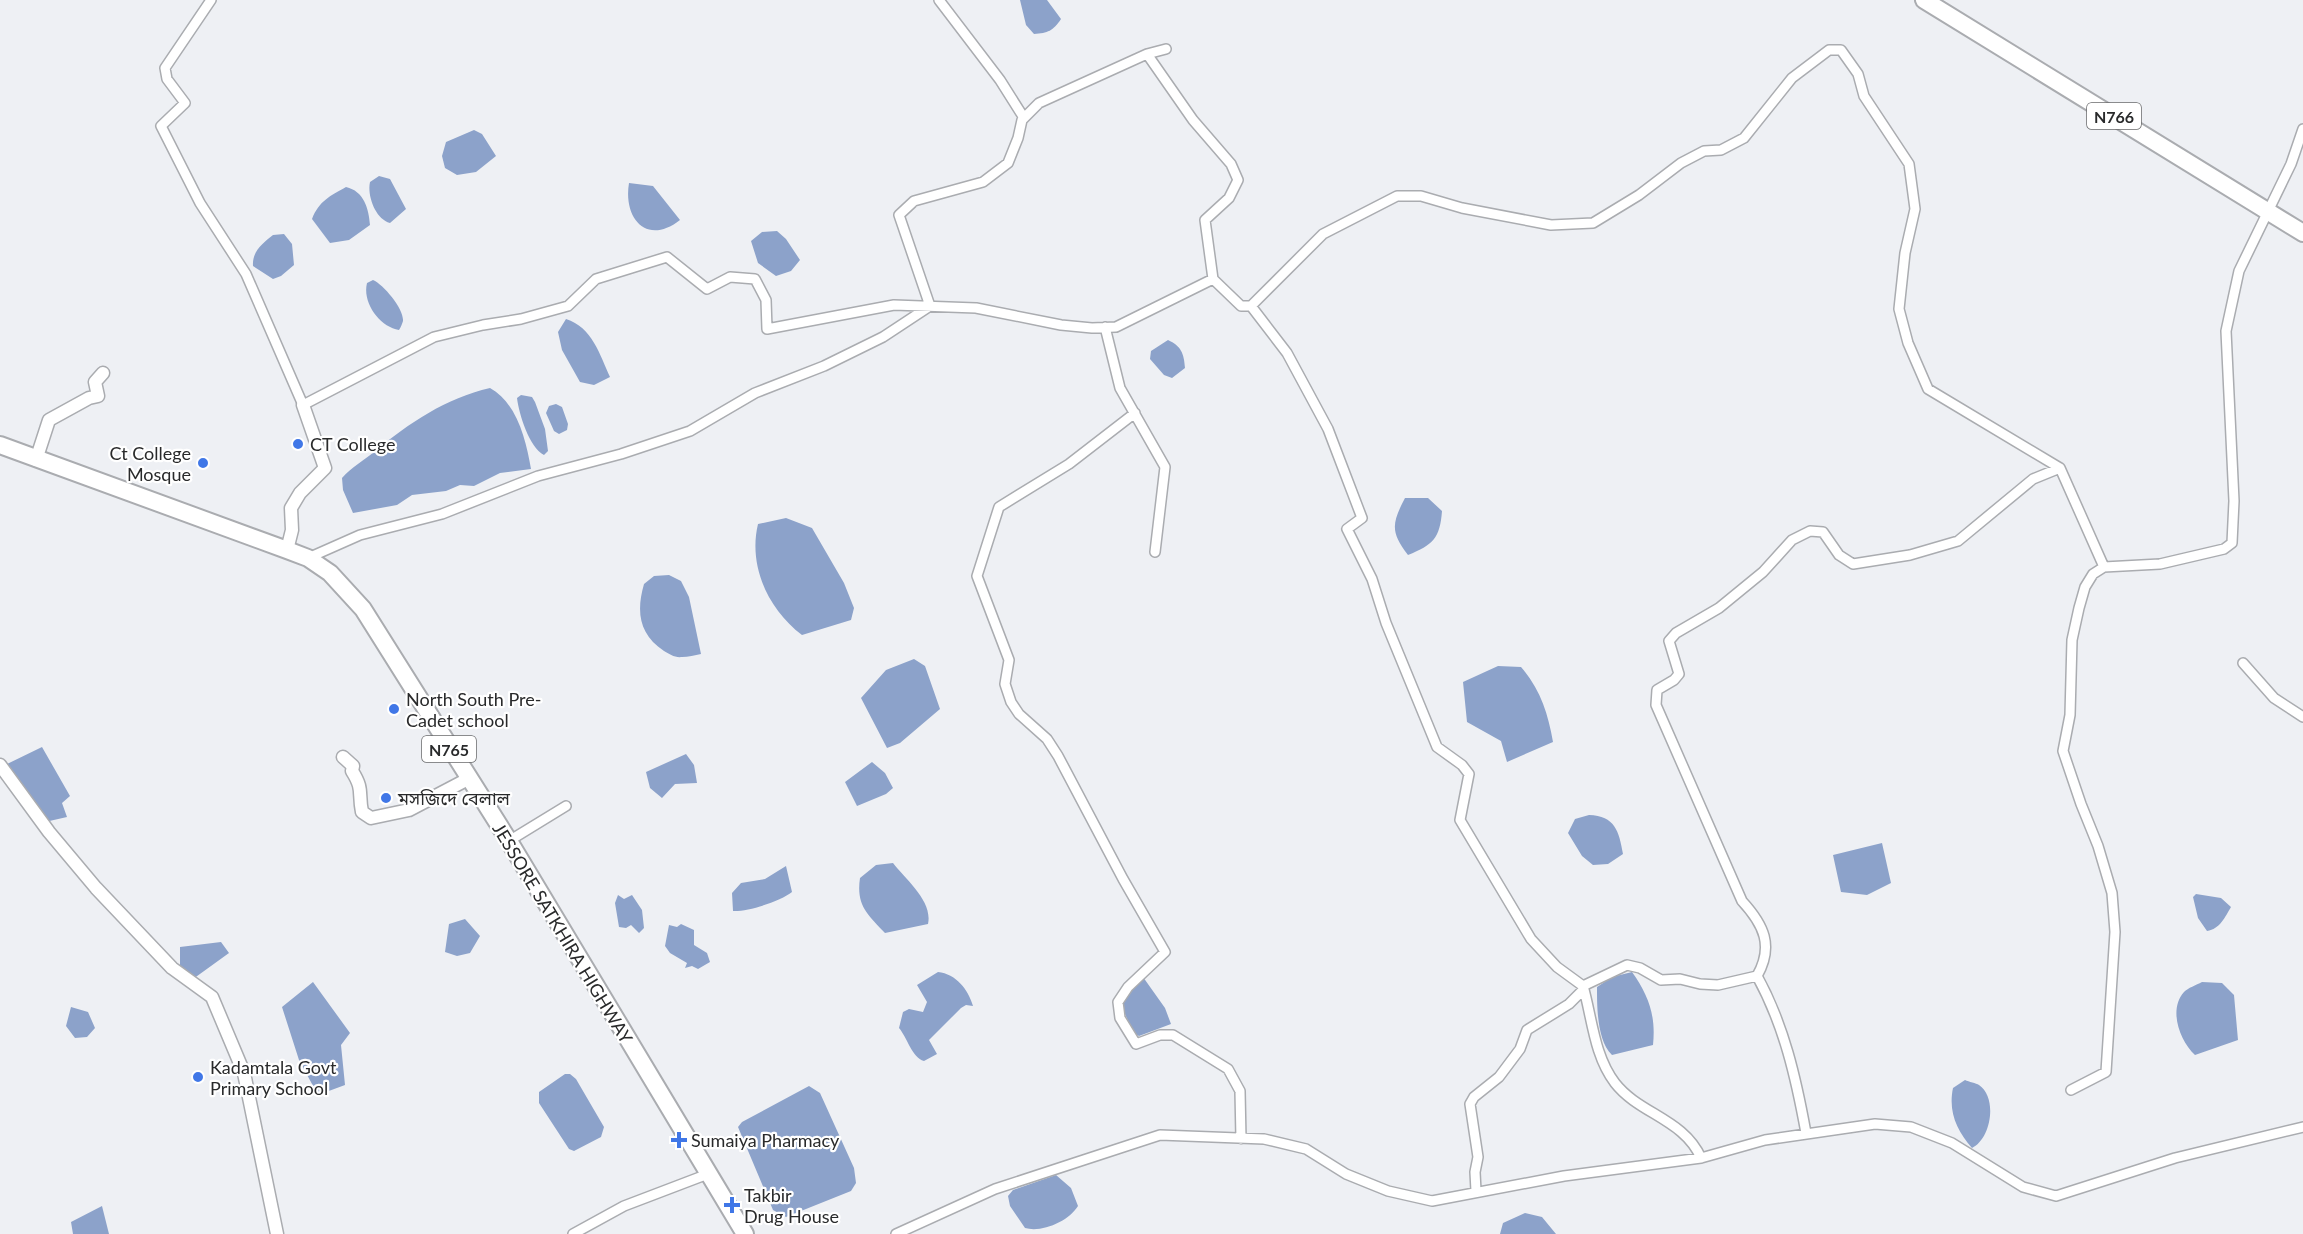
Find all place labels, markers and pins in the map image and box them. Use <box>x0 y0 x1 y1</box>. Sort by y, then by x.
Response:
place label: CT College <box>310 433 396 455</box>
marker: CT College <box>291 437 305 451</box>
place label: Ct College Mosque <box>109 442 191 485</box>
marker: Ct College Mosque <box>196 456 210 470</box>
place label: North South Pre- Cadet school <box>406 688 541 731</box>
marker: North South Pre- Cadet school <box>387 702 401 716</box>
place label: মসজিদে বেলাল <box>397 787 511 809</box>
marker: মসজিদে বেলাল <box>379 791 393 805</box>
place label: Kadamtala Govt Primary School <box>210 1056 337 1099</box>
marker: Kadamtala Govt Primary School <box>191 1070 205 1084</box>
place label: Sumaiya Pharmacy <box>691 1129 840 1151</box>
marker: Sumaiya Pharmacy <box>672 1133 686 1147</box>
place label: Takbir Drug House <box>744 1184 839 1227</box>
marker: Takbir Drug House <box>725 1198 739 1212</box>

